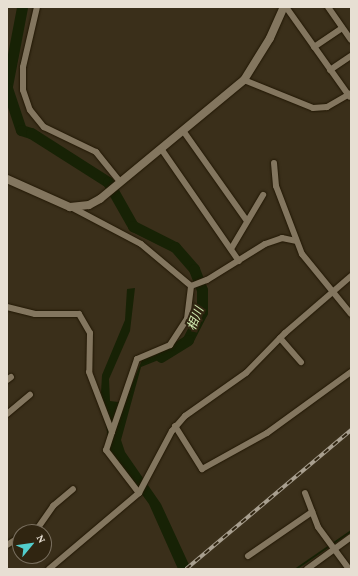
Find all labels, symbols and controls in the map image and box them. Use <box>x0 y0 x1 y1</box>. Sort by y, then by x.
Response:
water label: 相川 <box>185 305 207 333</box>
north arrow <box>12 524 52 564</box>
text: N <box>35 532 49 545</box>

